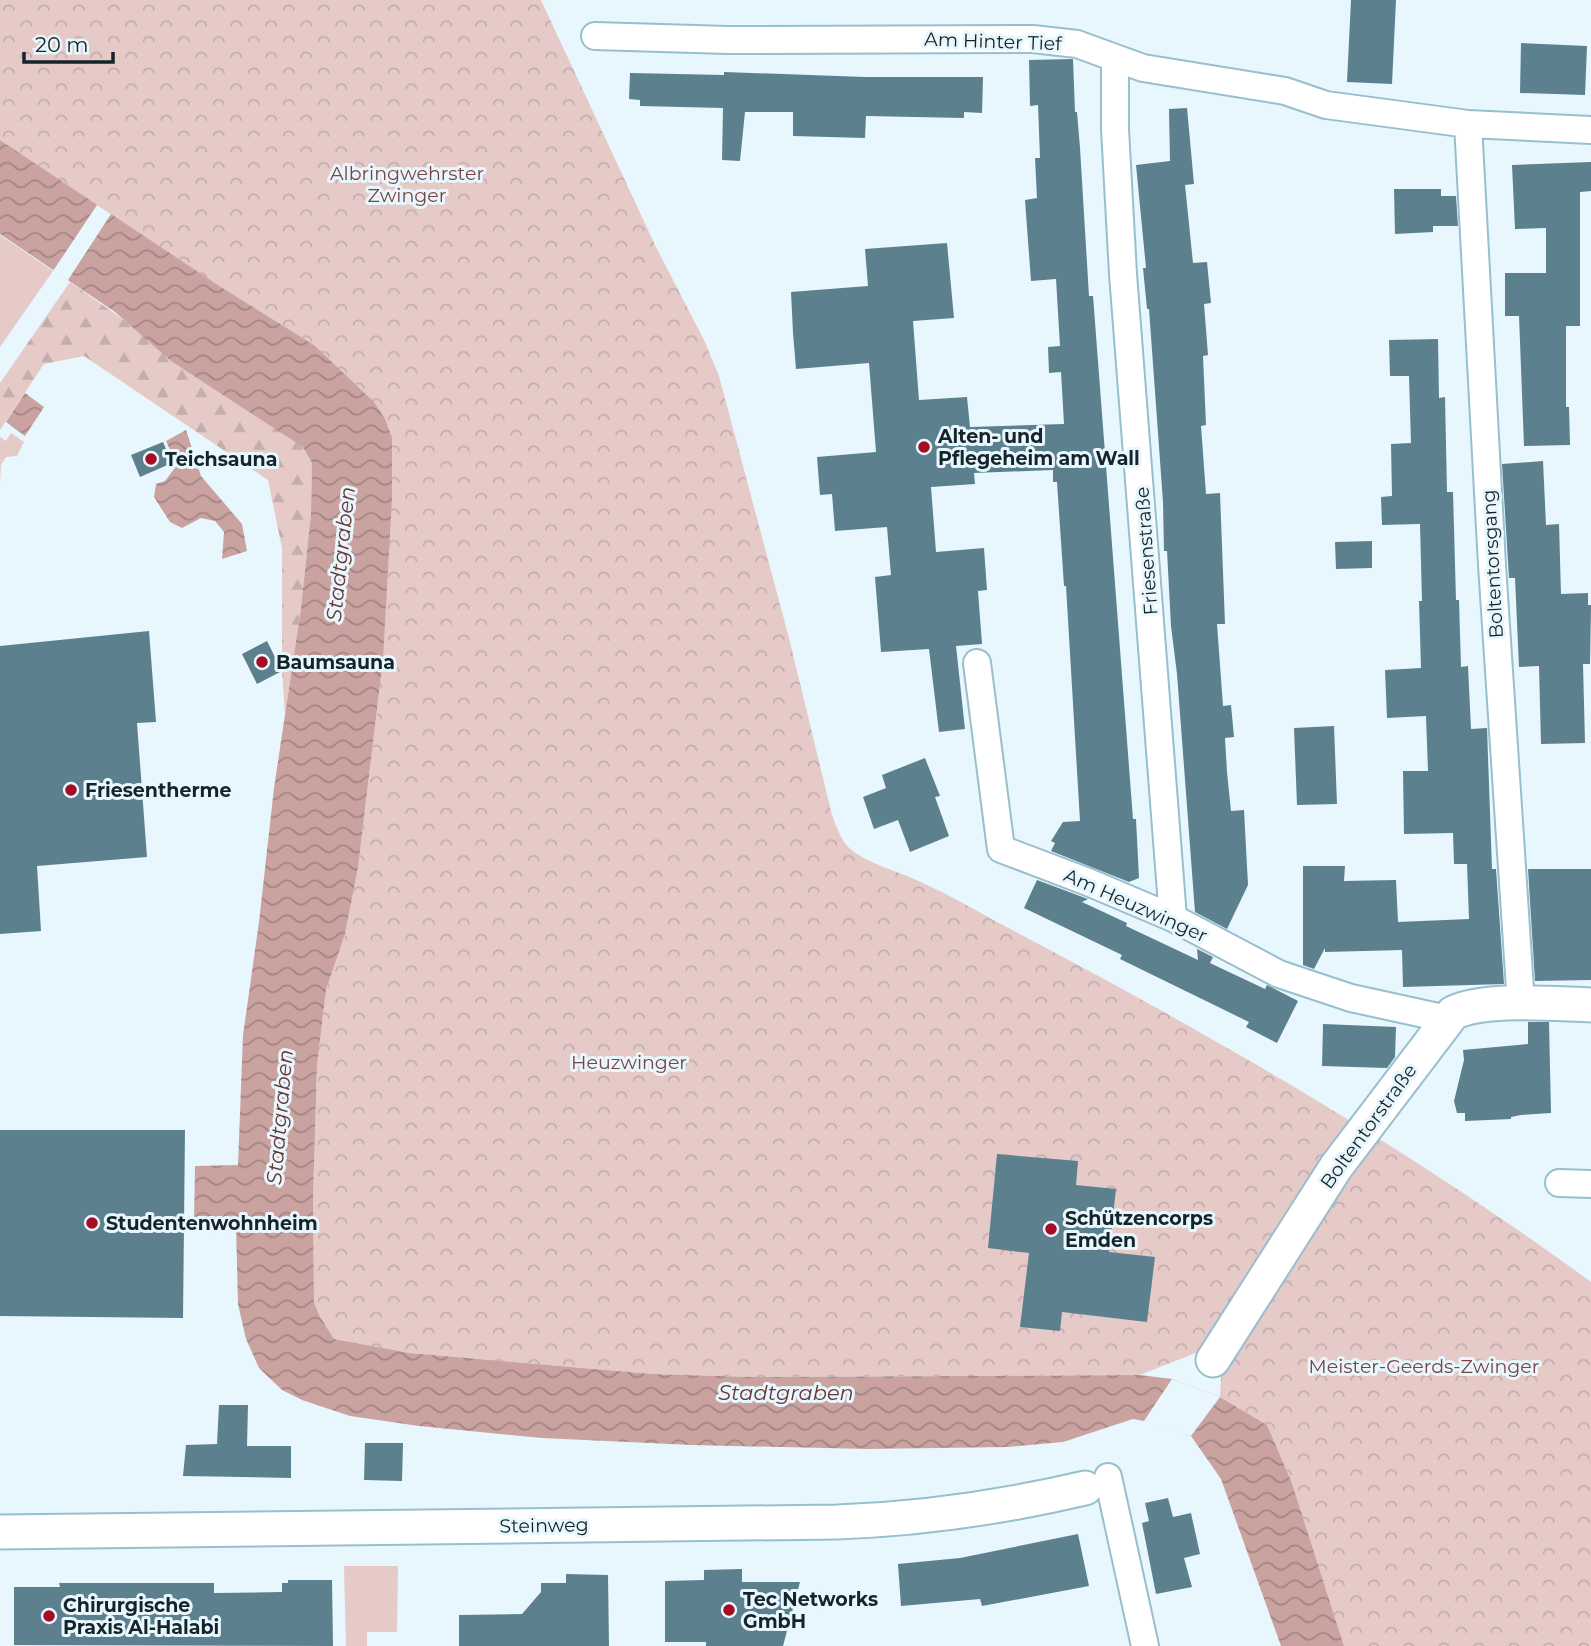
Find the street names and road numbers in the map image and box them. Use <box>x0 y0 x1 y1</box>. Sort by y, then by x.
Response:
street label: Am Hinter Tief <box>924 28 1064 55</box>
street label: Friesenstraße <box>1131 486 1162 616</box>
street label: Boltentorsgang <box>1477 489 1508 639</box>
street label: Am Heuzwinger <box>1060 863 1211 947</box>
street label: Boltentorstraße <box>1315 1059 1421 1193</box>
street label: Steinweg <box>499 1513 589 1538</box>

